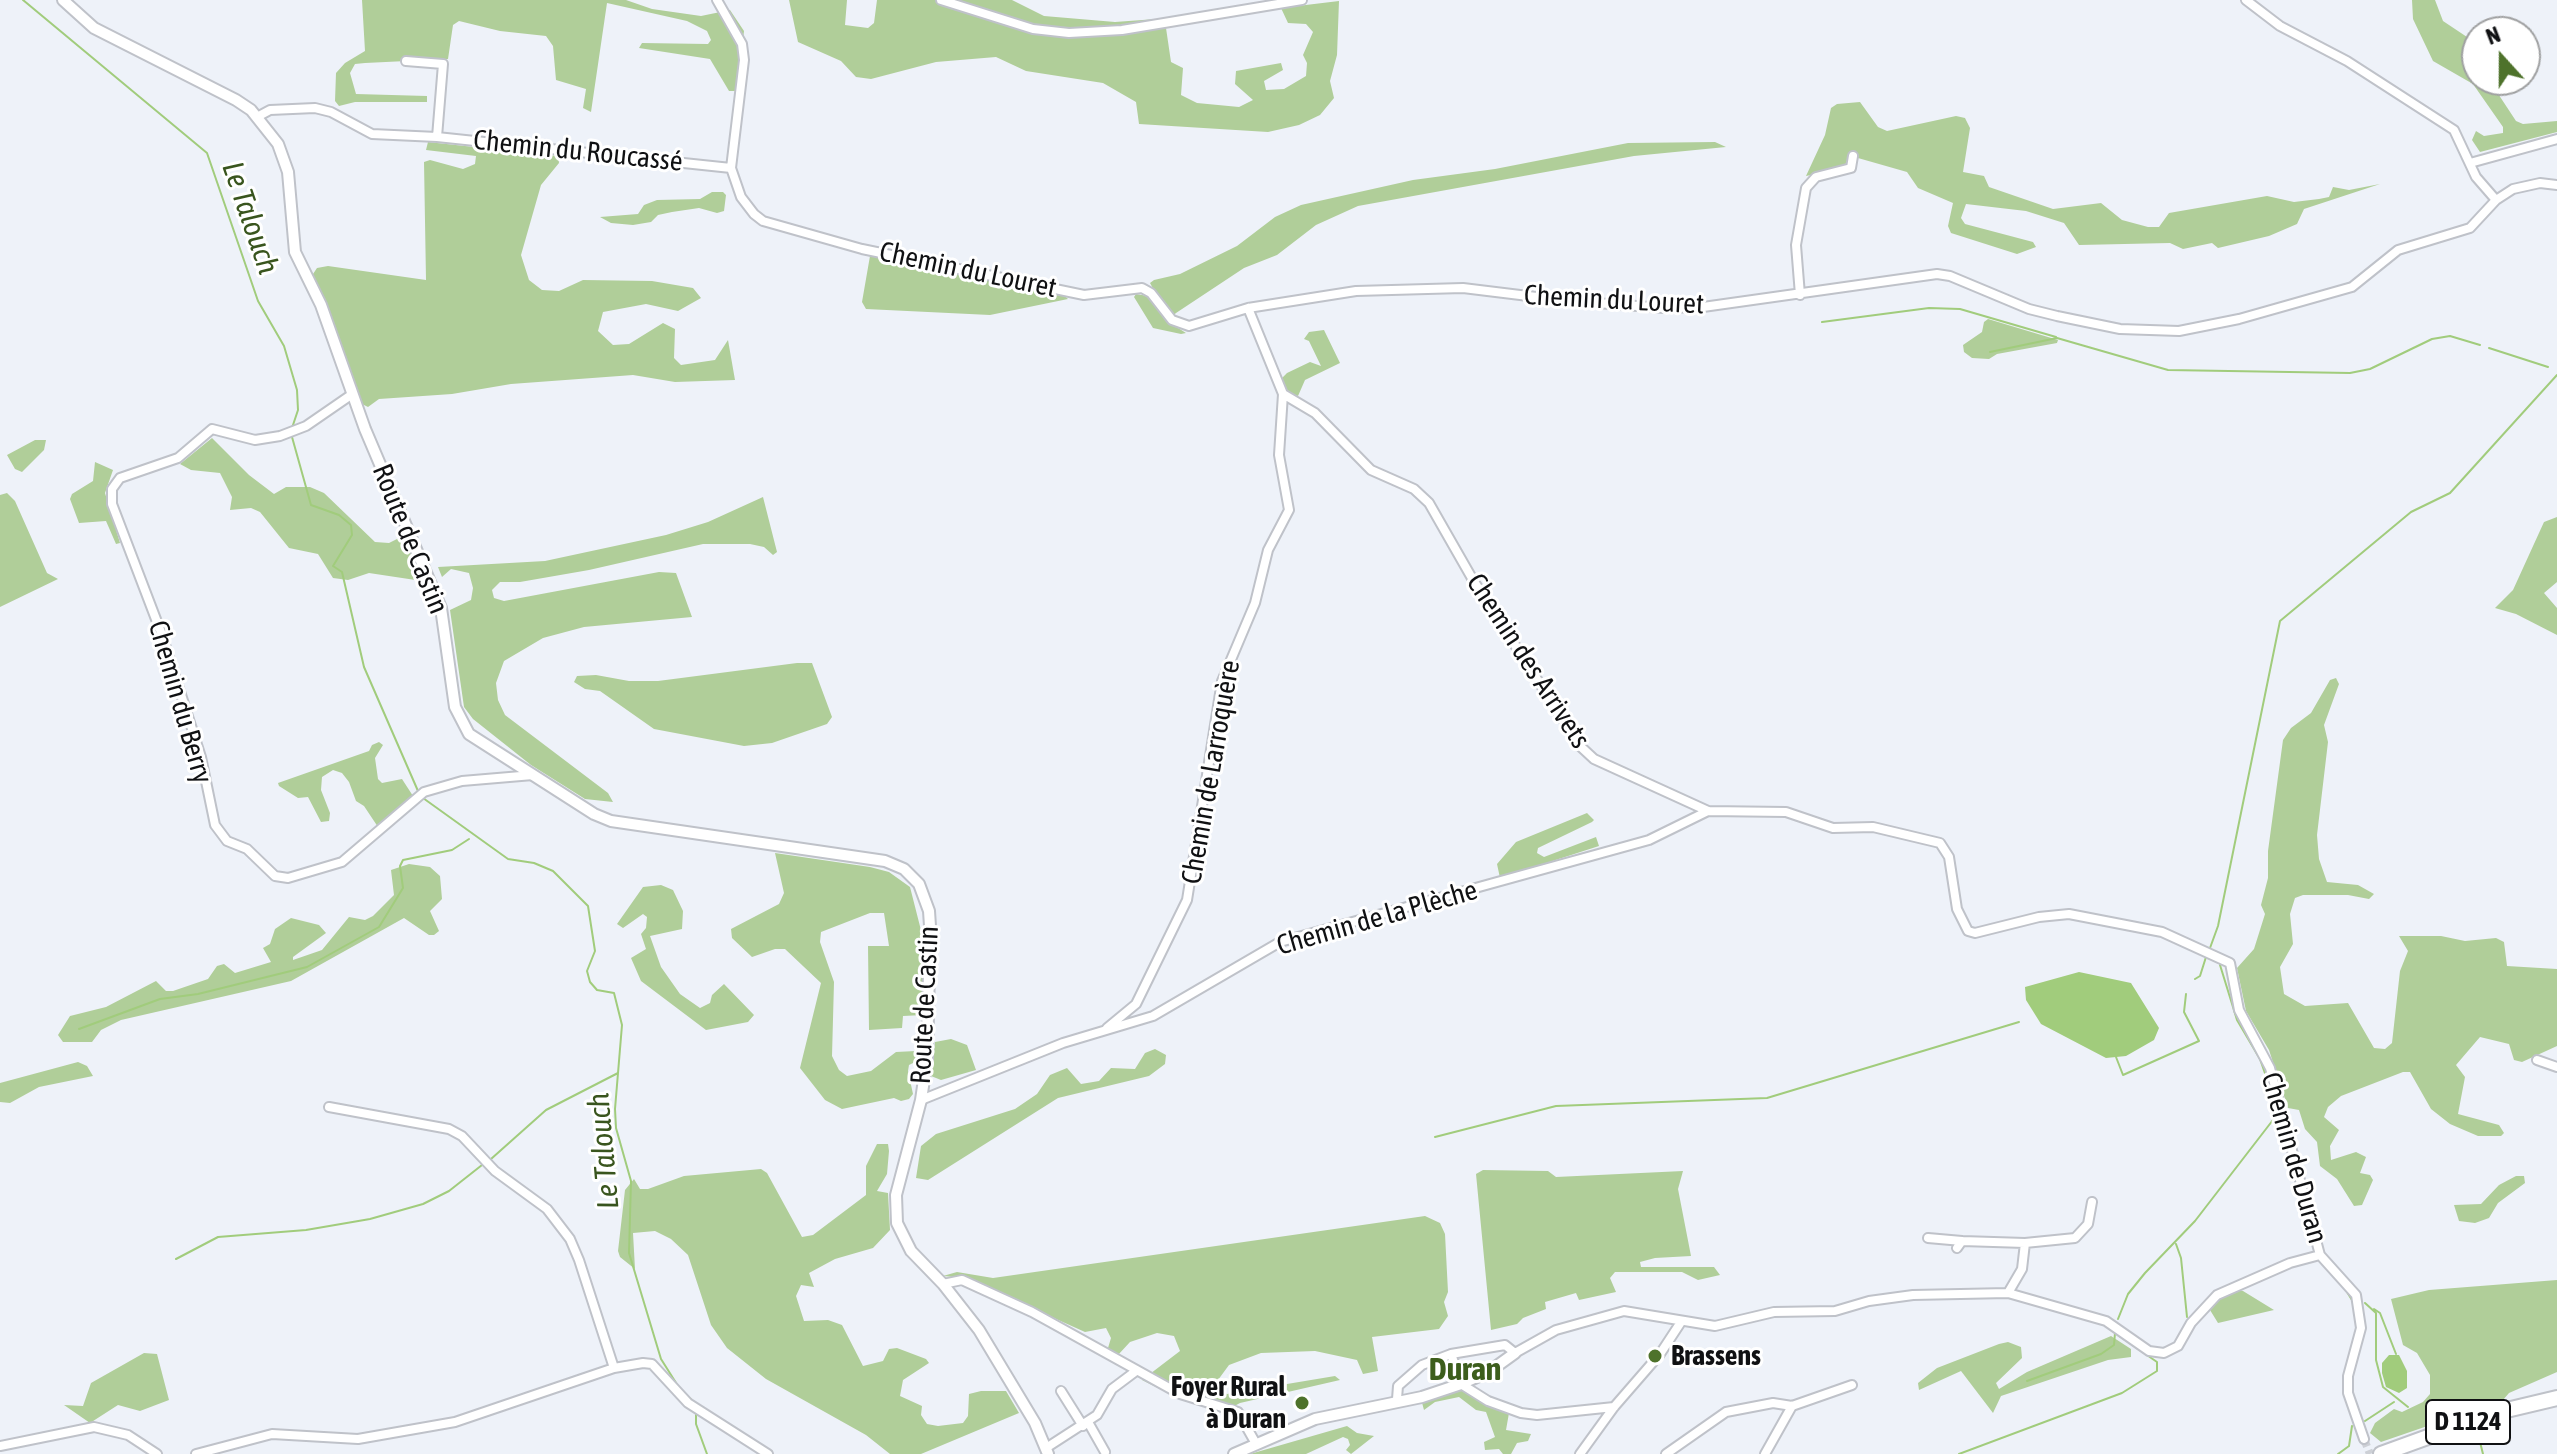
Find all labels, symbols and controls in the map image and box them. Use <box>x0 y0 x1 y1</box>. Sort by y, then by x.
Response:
north arrow <box>2461 16 2541 96</box>
text: N <box>2482 21 2504 50</box>
street label: Chemin du Roucassé <box>472 123 684 179</box>
water label: Le Talouch <box>214 157 286 279</box>
street label: Chemin du Louret <box>876 235 1060 305</box>
street label: Chemin du Louret <box>1523 279 1705 321</box>
street label: Route de Castin <box>365 459 455 619</box>
street label: Chemin des Arrivets <box>1459 567 1597 755</box>
street label: Chemin du Berry <box>141 617 219 787</box>
street label: Chemin de Larroquère <box>1175 657 1247 887</box>
street label: Chemin de la Plèche <box>1273 873 1481 963</box>
street label: Route de Castin <box>904 925 946 1085</box>
street label: Chemin de Duran <box>2254 1069 2334 1247</box>
water label: Le Talouch <box>581 1091 627 1211</box>
place label: Brassens <box>1671 1339 1761 1373</box>
marker: Brassens <box>1646 1347 1664 1365</box>
district label: Duran <box>1429 1351 1501 1389</box>
place label: Foyer Rural à Duran <box>1171 1370 1286 1436</box>
marker: Foyer Rural à Duran <box>1293 1394 1311 1412</box>
road number: D 1124 <box>2426 1400 2510 1444</box>

